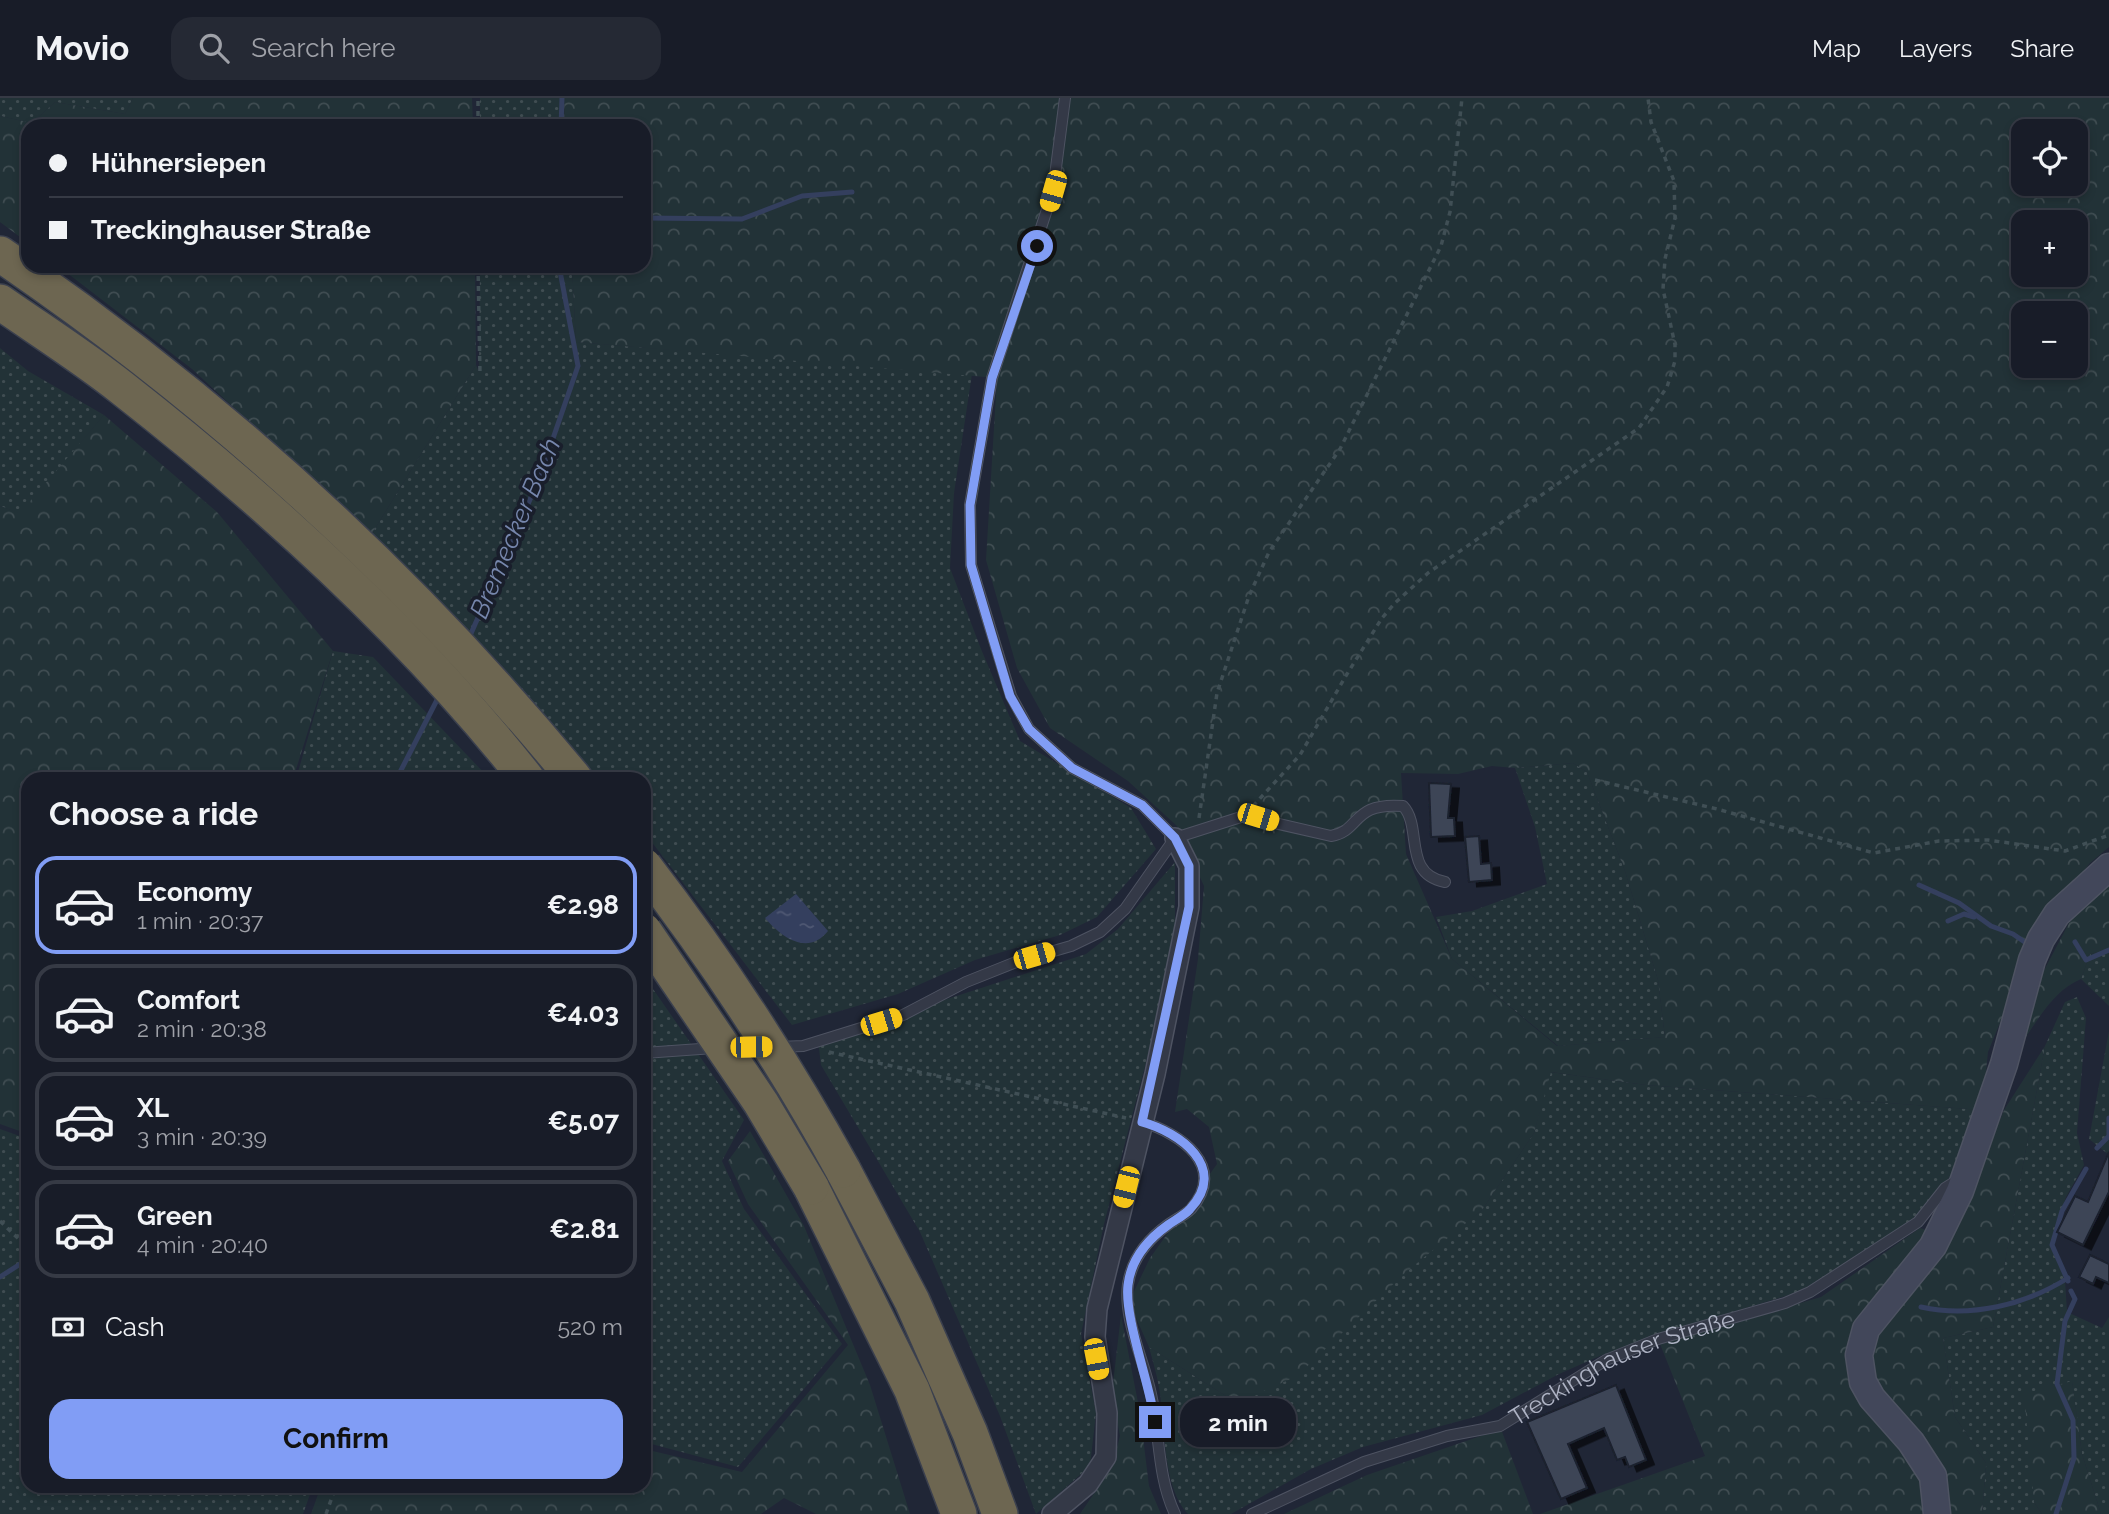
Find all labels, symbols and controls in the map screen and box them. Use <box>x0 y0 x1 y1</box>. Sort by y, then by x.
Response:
search box <box>171 17 661 80</box>
text: Movio <box>35 29 129 68</box>
icon: search <box>195 29 233 67</box>
text: Search here <box>251 33 396 63</box>
text: Map <box>1812 34 1861 63</box>
text: Layers <box>1899 34 1972 63</box>
text: Share <box>2010 34 2074 63</box>
map controls <box>2011 119 2088 378</box>
button: locate <box>2011 119 2088 196</box>
text: Hühnersiepen <box>91 148 266 178</box>
car <box>1038 168 1069 214</box>
button: + <box>2011 210 2088 287</box>
text: Treckinghauser Straße <box>91 215 371 245</box>
route start <box>1021 230 1053 262</box>
button: − <box>2011 301 2088 378</box>
water label: Bremecker Bach <box>464 434 566 622</box>
text: Choose a ride <box>49 795 258 832</box>
car <box>1235 801 1282 833</box>
icon: car <box>53 874 116 937</box>
text: Economy <box>137 877 252 907</box>
text: €2.98 <box>547 890 619 920</box>
text: 1 min · 20:37 <box>137 907 263 934</box>
car <box>1011 940 1058 972</box>
icon: car <box>53 982 116 1045</box>
text: Comfort <box>137 985 240 1015</box>
text: €4.03 <box>547 998 619 1028</box>
car <box>858 1006 905 1038</box>
text: 2 min · 20:38 <box>137 1015 267 1042</box>
car <box>730 1036 773 1058</box>
icon: car <box>53 1090 116 1153</box>
text: XL <box>137 1093 169 1123</box>
text: €5.07 <box>547 1106 619 1136</box>
text: 3 min · 20:39 <box>137 1123 267 1150</box>
car <box>1111 1164 1142 1210</box>
icon: car <box>53 1198 116 1261</box>
text: Green <box>137 1201 213 1231</box>
text: €2.81 <box>549 1214 619 1244</box>
text: 4 min · 20:40 <box>137 1231 268 1258</box>
street label: Treckinghauser Straße <box>1504 1303 1738 1431</box>
icon: cash <box>49 1308 87 1346</box>
text: Cash <box>105 1312 165 1342</box>
text: 520 m <box>557 1313 623 1340</box>
car <box>1082 1336 1111 1382</box>
callout: 2 min <box>1180 1398 1295 1446</box>
button: Confirm <box>49 1399 623 1479</box>
route end <box>1139 1406 1171 1438</box>
text: 2 min <box>1208 1409 1268 1436</box>

